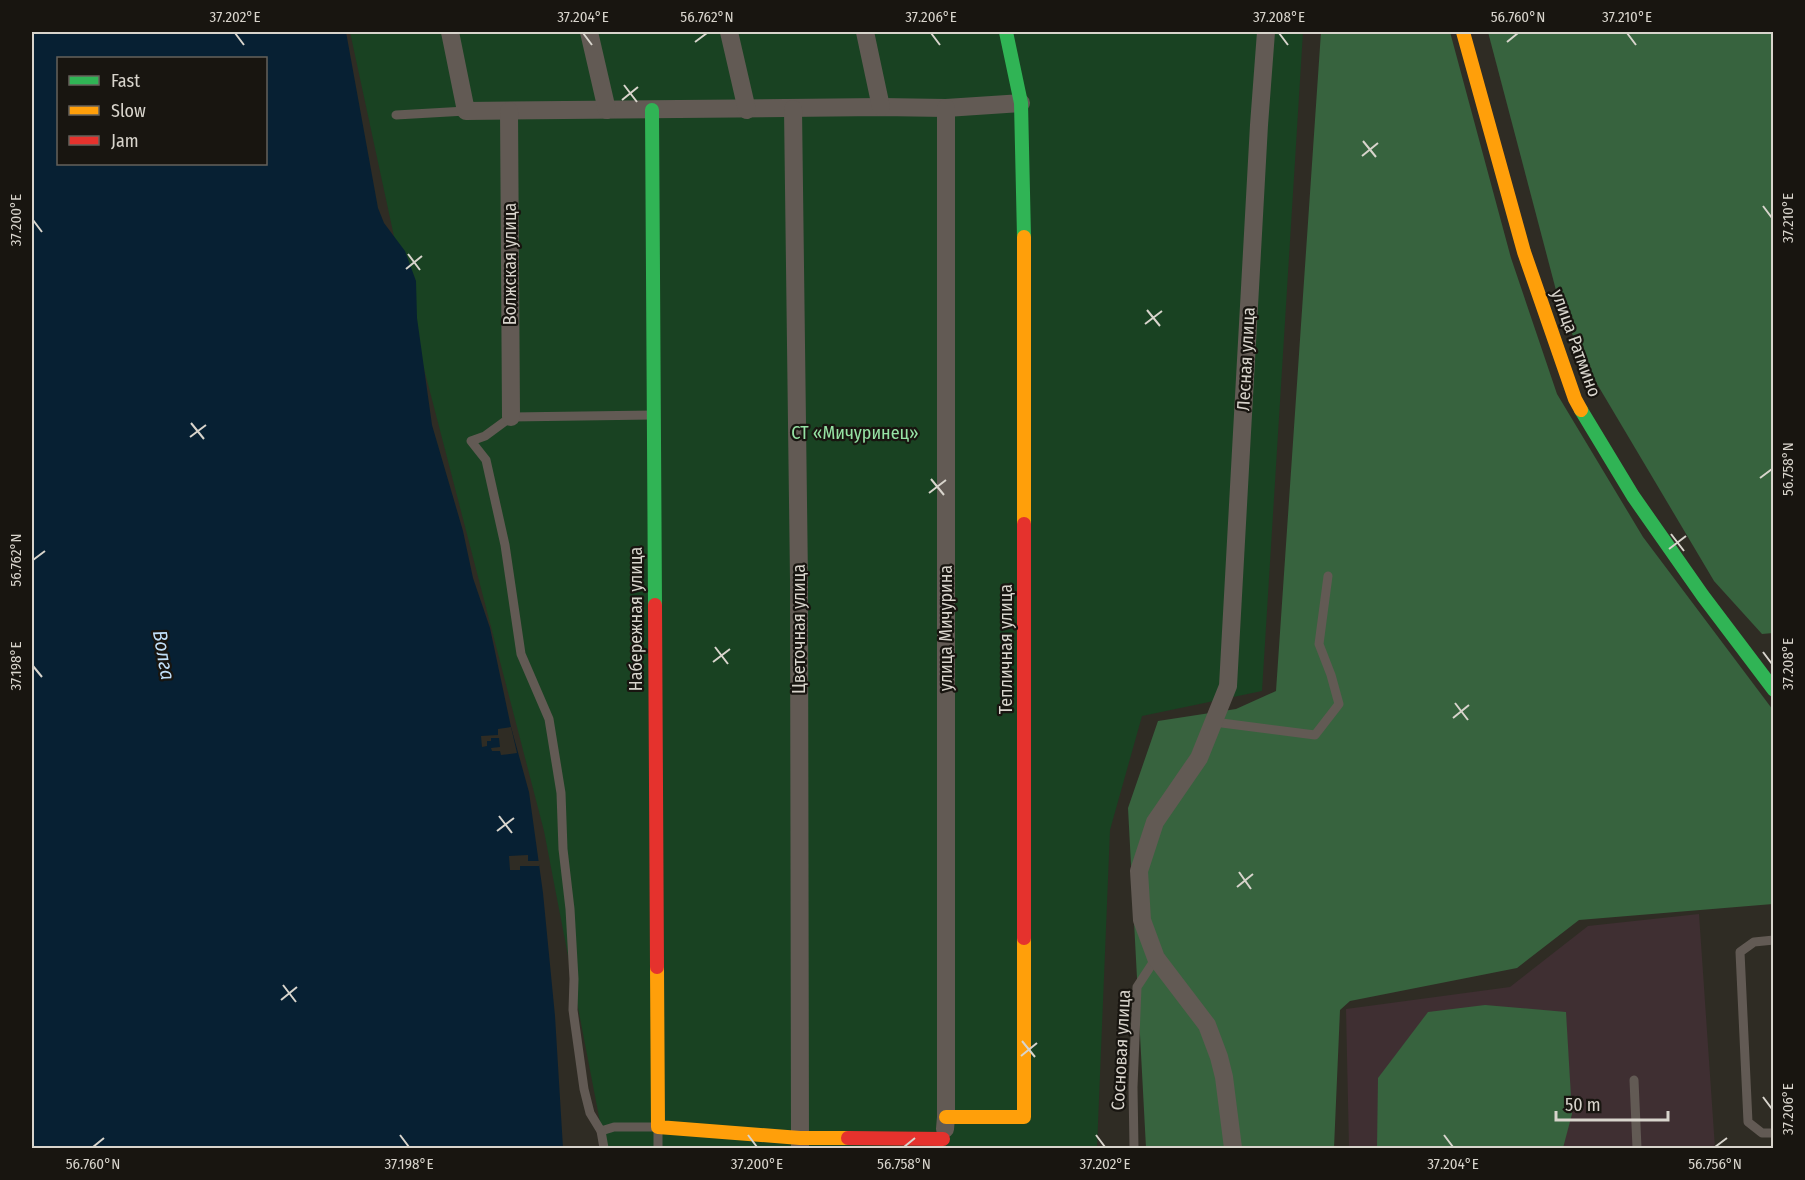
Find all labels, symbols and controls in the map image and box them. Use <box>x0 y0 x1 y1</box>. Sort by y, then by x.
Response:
text: 37.202°E <box>210 8 260 26</box>
text: 37.204°E <box>557 8 609 26</box>
text: 56.762°N <box>680 8 734 26</box>
text: 37.206°E <box>905 8 957 26</box>
text: 37.208°E <box>1253 8 1305 26</box>
text: 56.760°N <box>1491 8 1545 26</box>
text: 37.210°E <box>1602 8 1652 26</box>
legend <box>57 57 267 165</box>
text: Fast <box>111 70 140 92</box>
text: Slow <box>111 100 146 122</box>
text: Jam <box>111 130 139 152</box>
text: 37.210°E <box>1779 193 1797 243</box>
text: 37.200°E <box>7 194 25 246</box>
street label: Волжская улица <box>499 202 521 325</box>
street label: улица Ратмино <box>1546 286 1606 400</box>
street label: Лесная улица <box>1232 306 1260 411</box>
park label: СТ «Мичуринец» <box>791 422 919 444</box>
text: 56.758°N <box>1779 442 1797 496</box>
text: 56.762°N <box>7 533 25 587</box>
street label: Набережная улица <box>625 547 647 691</box>
street label: Цветочная улица <box>788 564 810 694</box>
street label: улица Мичурина <box>935 565 957 691</box>
street label: Тепличная улица <box>995 584 1017 714</box>
water label: Волга <box>148 628 180 682</box>
text: 37.208°E <box>1779 638 1797 690</box>
text: 37.198°E <box>7 641 25 691</box>
street label: Сосновая улица <box>1107 989 1135 1111</box>
text: 37.206°E <box>1779 1083 1797 1135</box>
scale bar <box>1556 1084 1668 1122</box>
text: 50 m <box>1565 1094 1601 1116</box>
text: 56.760°N <box>66 1155 120 1173</box>
text: 37.198°E <box>384 1155 434 1173</box>
text: 37.200°E <box>731 1155 783 1173</box>
text: 56.758°N <box>877 1155 931 1173</box>
text: 37.202°E <box>1080 1155 1130 1173</box>
text: 37.204°E <box>1427 1155 1479 1173</box>
text: 56.756°N <box>1688 1155 1742 1173</box>

